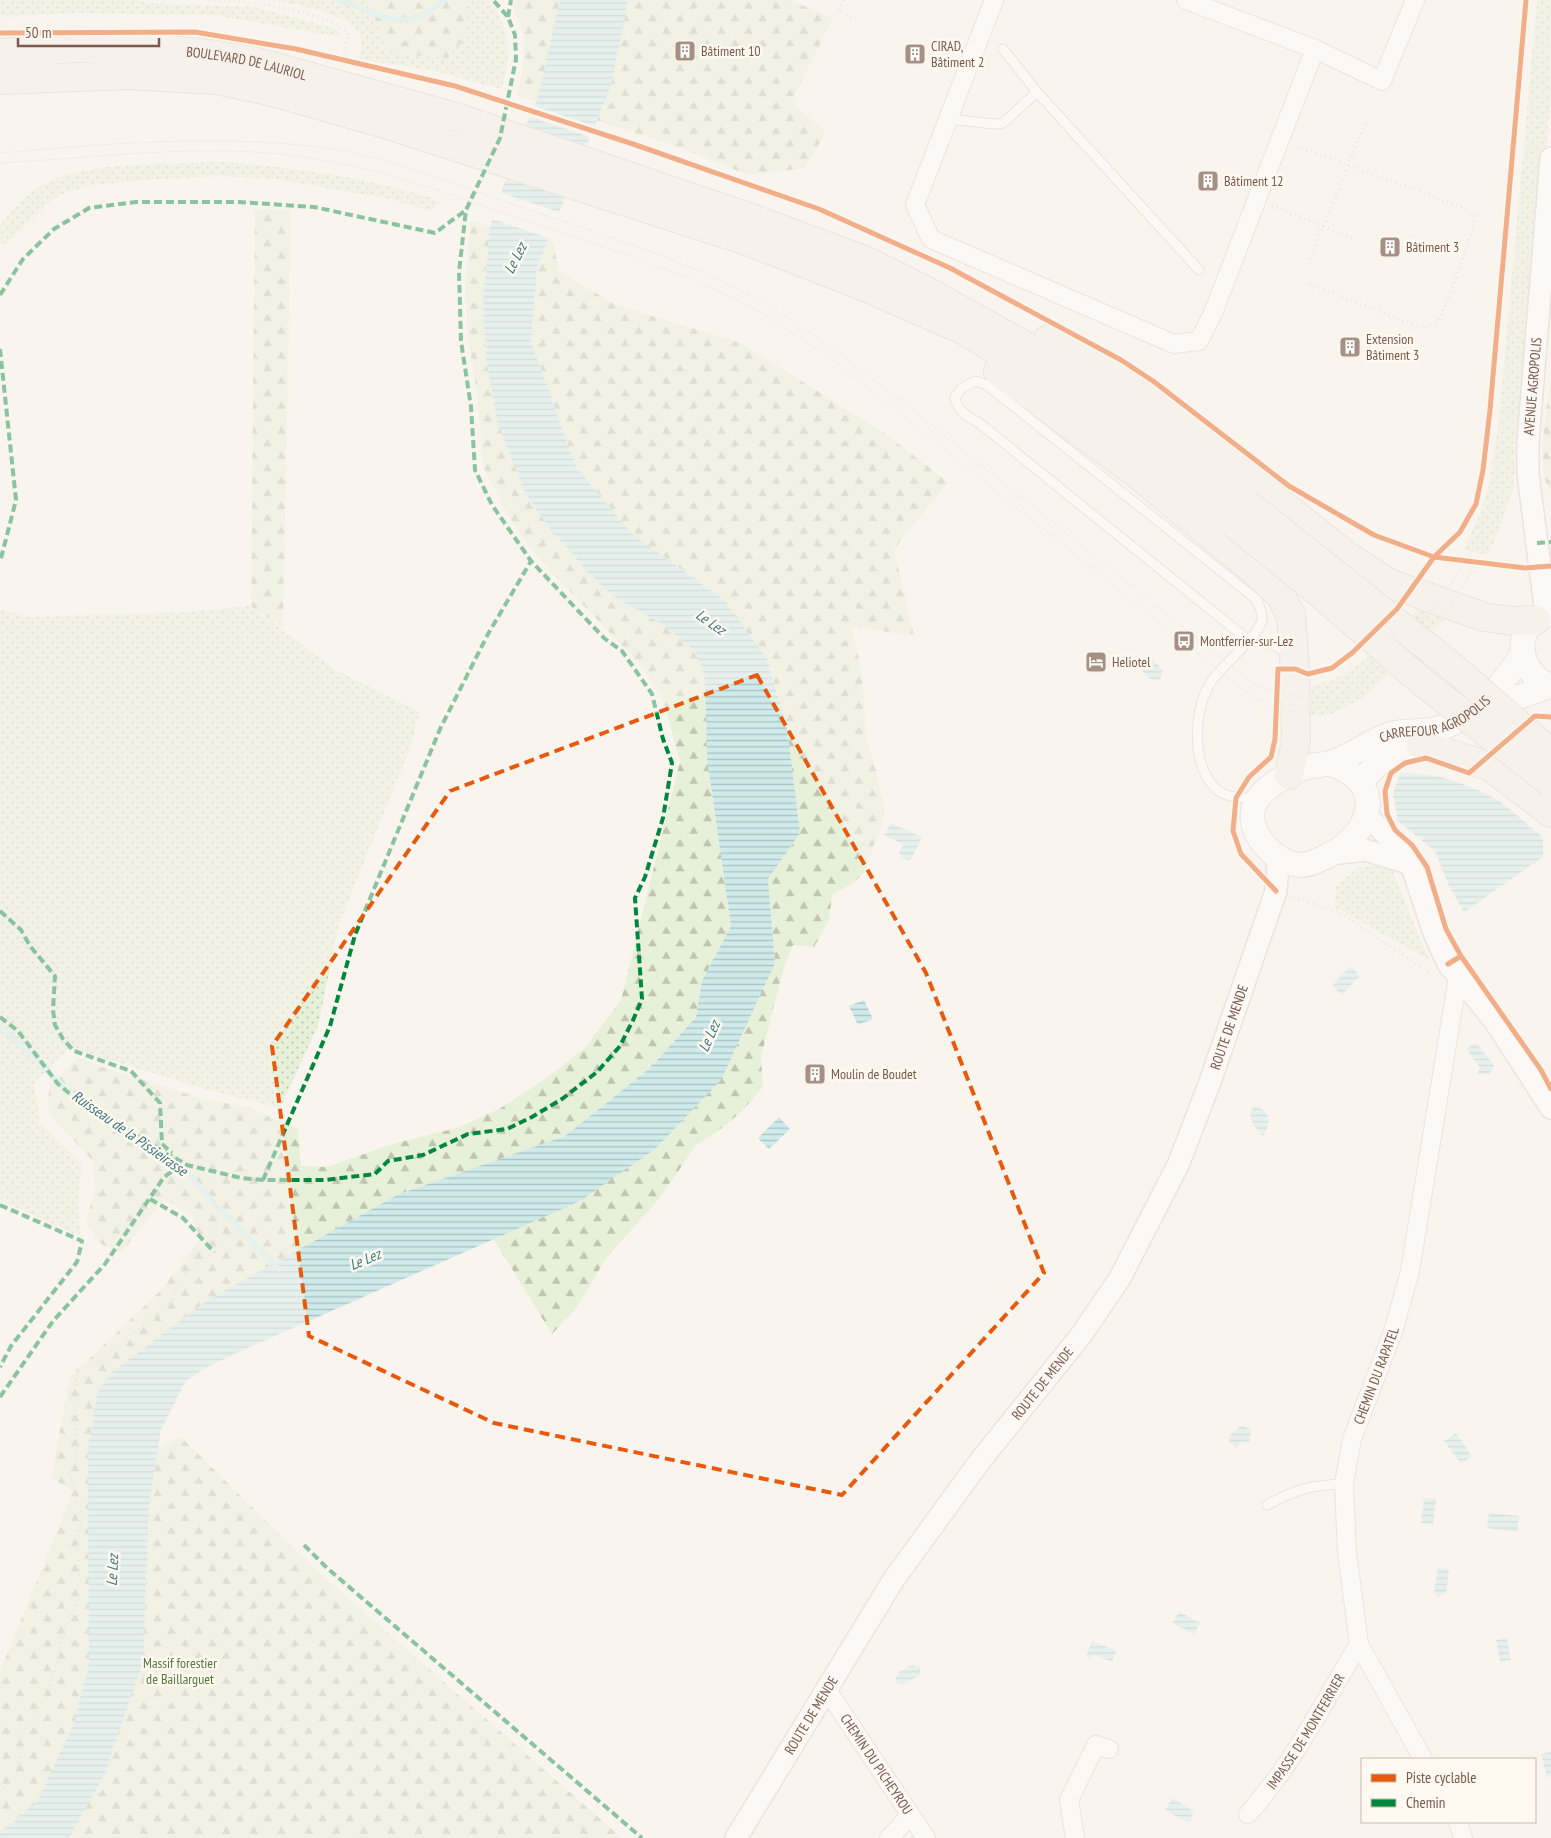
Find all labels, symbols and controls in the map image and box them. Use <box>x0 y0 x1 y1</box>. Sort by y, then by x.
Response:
scale bar <box>18 15 159 47</box>
text: 50 m <box>25 23 51 42</box>
place label: CIRAD, Bâtiment 2 <box>931 37 984 71</box>
building icon: Bâtiment 10 <box>673 39 697 63</box>
place label: Bâtiment 10 <box>701 42 761 60</box>
building icon: CIRAD, Bâtiment 2 <box>903 42 927 66</box>
street label: BOULEVARD DE LAURIOL <box>186 43 309 84</box>
building icon: Bâtiment 12 <box>1196 169 1220 193</box>
place label: Bâtiment 12 <box>1224 172 1284 190</box>
building icon: Bâtiment 3 <box>1378 235 1402 259</box>
water label: Le Lez <box>499 238 531 277</box>
place label: Bâtiment 3 <box>1406 238 1459 256</box>
place label: Extension Bâtiment 3 <box>1366 330 1419 364</box>
building icon: Extension Bâtiment 3 <box>1338 335 1362 359</box>
street label: AVENUE AGROPOLIS <box>1520 337 1545 436</box>
water label: Le Lez <box>692 605 731 640</box>
bus stop icon: Montferrier-sur-Lez <box>1172 629 1196 653</box>
place label: Montferrier-sur-Lez <box>1200 632 1293 650</box>
hotel icon: Heliotel <box>1084 650 1108 674</box>
place label: Heliotel <box>1112 653 1151 671</box>
street label: CARREFOUR AGROPOLIS <box>1376 691 1494 747</box>
street label: ROUTE DE MENDE <box>1206 982 1252 1072</box>
water label: Le Lez <box>694 1016 725 1054</box>
building icon: Moulin de Boudet <box>803 1062 827 1086</box>
place label: Moulin de Boudet <box>831 1065 917 1083</box>
water label: Ruisseau de la Pissieirasse <box>68 1086 192 1180</box>
water label: Le Lez <box>347 1243 385 1274</box>
street label: CHEMIN DU RAPATEL <box>1349 1325 1403 1427</box>
street label: ROUTE DE MENDE <box>1008 1343 1077 1424</box>
water label: Le Lez <box>102 1552 122 1586</box>
park label: Massif forestier de Baillarguet <box>143 1654 217 1688</box>
street label: IMPASSE DE MONTFERRIER <box>1263 1670 1349 1793</box>
street label: ROUTE DE MENDE <box>780 1672 842 1758</box>
street label: CHEMIN DU PICHEYROU <box>836 1710 917 1818</box>
legend <box>1361 1758 1536 1823</box>
text: Piste cyclable <box>1406 1768 1476 1787</box>
text: Chemin <box>1406 1793 1445 1812</box>

